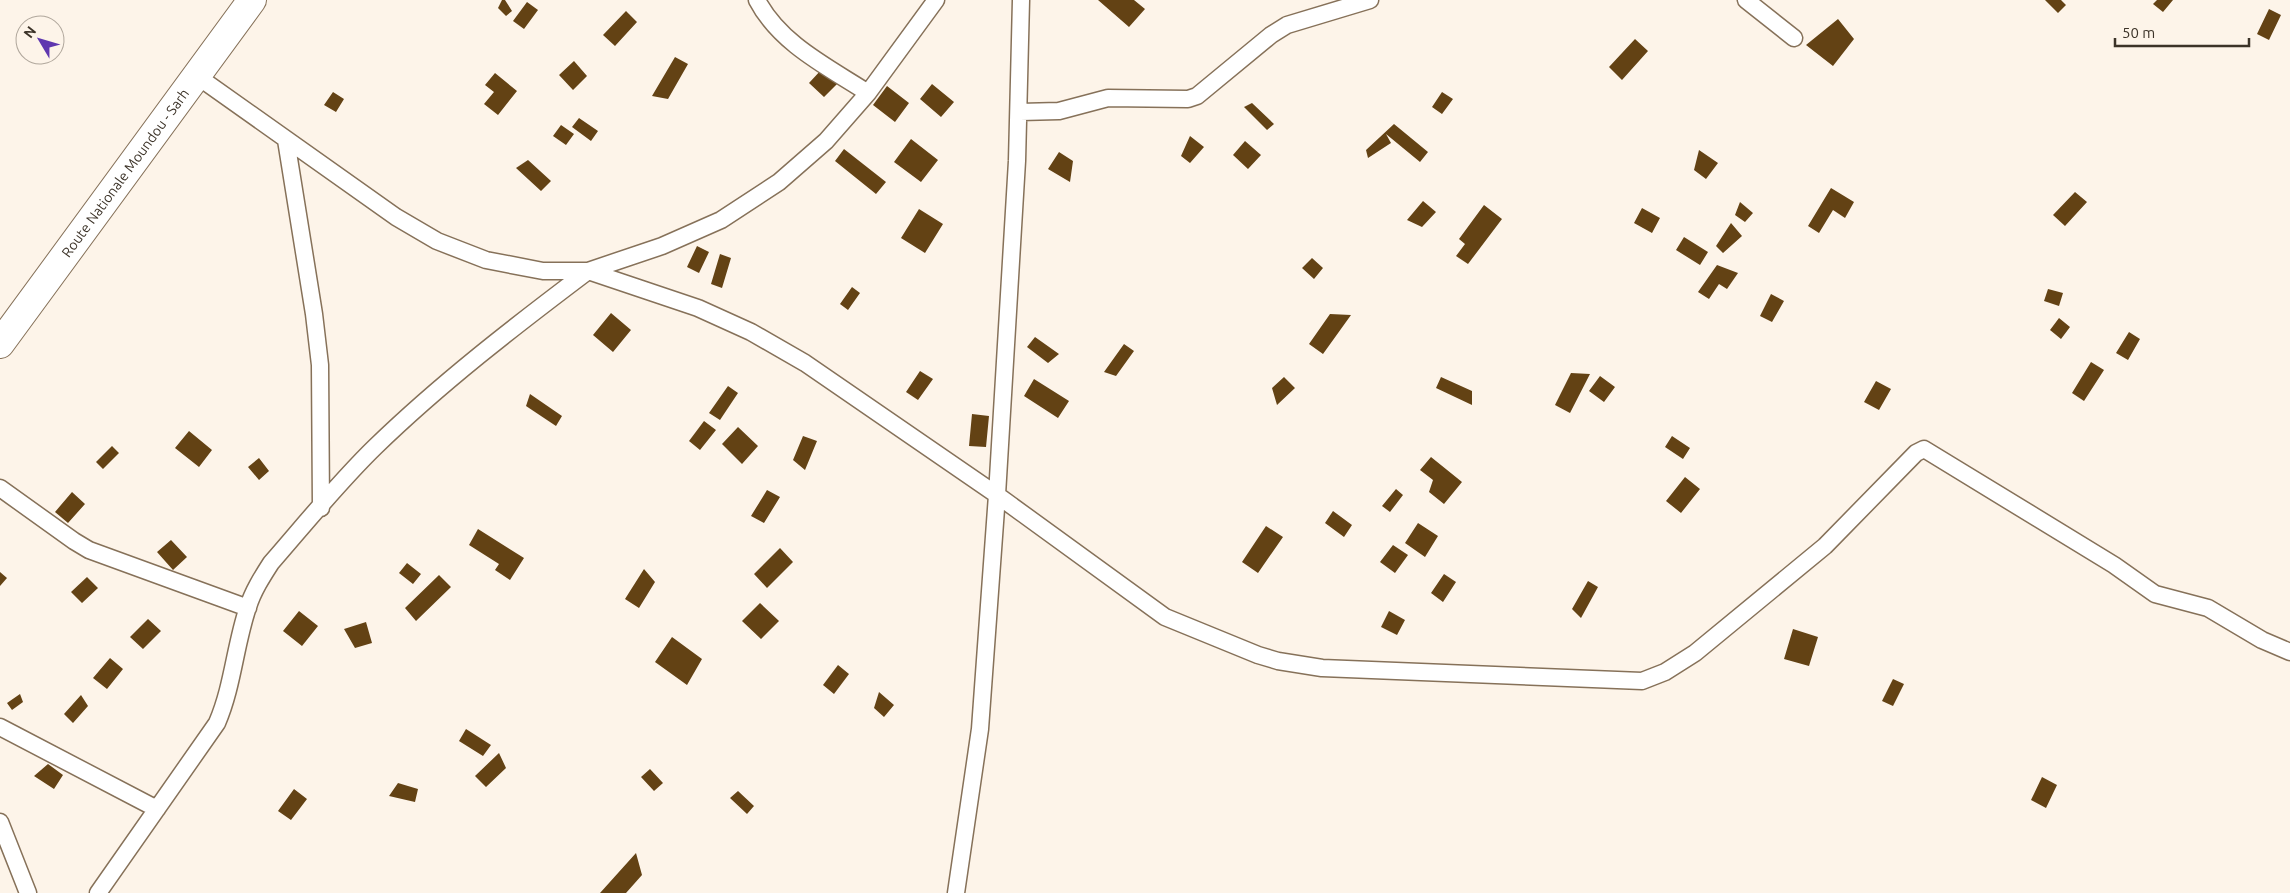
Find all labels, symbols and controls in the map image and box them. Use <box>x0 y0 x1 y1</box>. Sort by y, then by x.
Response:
north arrow <box>15 15 65 65</box>
scale bar <box>2115 15 2249 47</box>
text: N <box>20 23 39 41</box>
text: 50 m <box>2122 24 2155 41</box>
street label: Route Nationale Moundou - Sarh <box>58 86 192 260</box>

